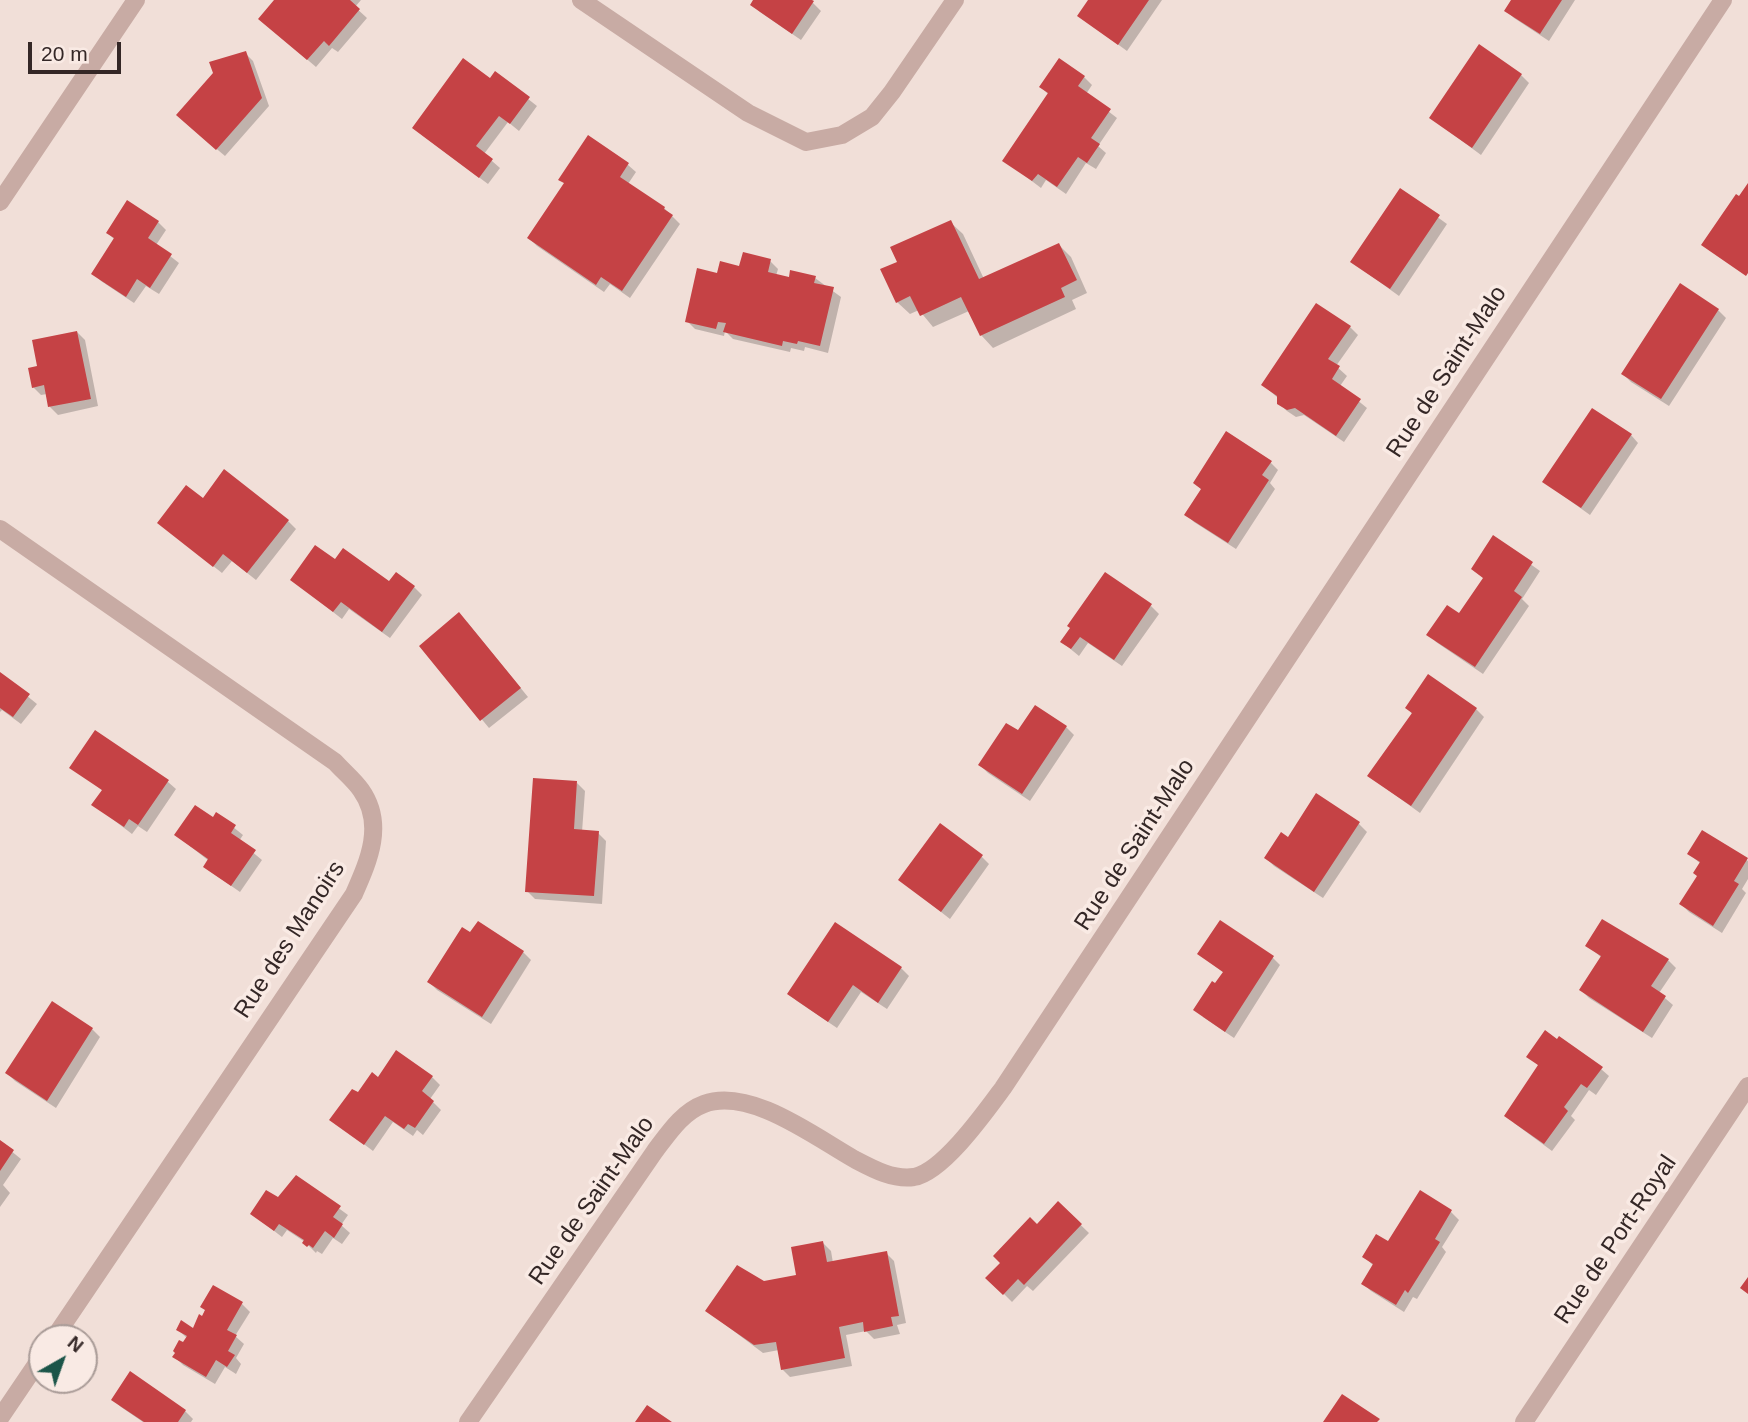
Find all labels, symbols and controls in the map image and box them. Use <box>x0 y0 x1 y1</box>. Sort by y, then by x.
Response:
scale bar <box>32 28 124 72</box>
text: 20 m <box>41 42 88 65</box>
street label: Rue de Saint-Malo <box>1381 281 1513 463</box>
street label: Rue de Saint-Malo <box>1069 754 1201 936</box>
street label: Rue des Manoirs <box>229 856 351 1024</box>
street label: Rue de Saint-Malo <box>523 1111 661 1291</box>
street label: Rue de Port-Royal <box>1549 1150 1683 1330</box>
north arrow <box>28 1324 98 1394</box>
text: N <box>64 1332 88 1357</box>

